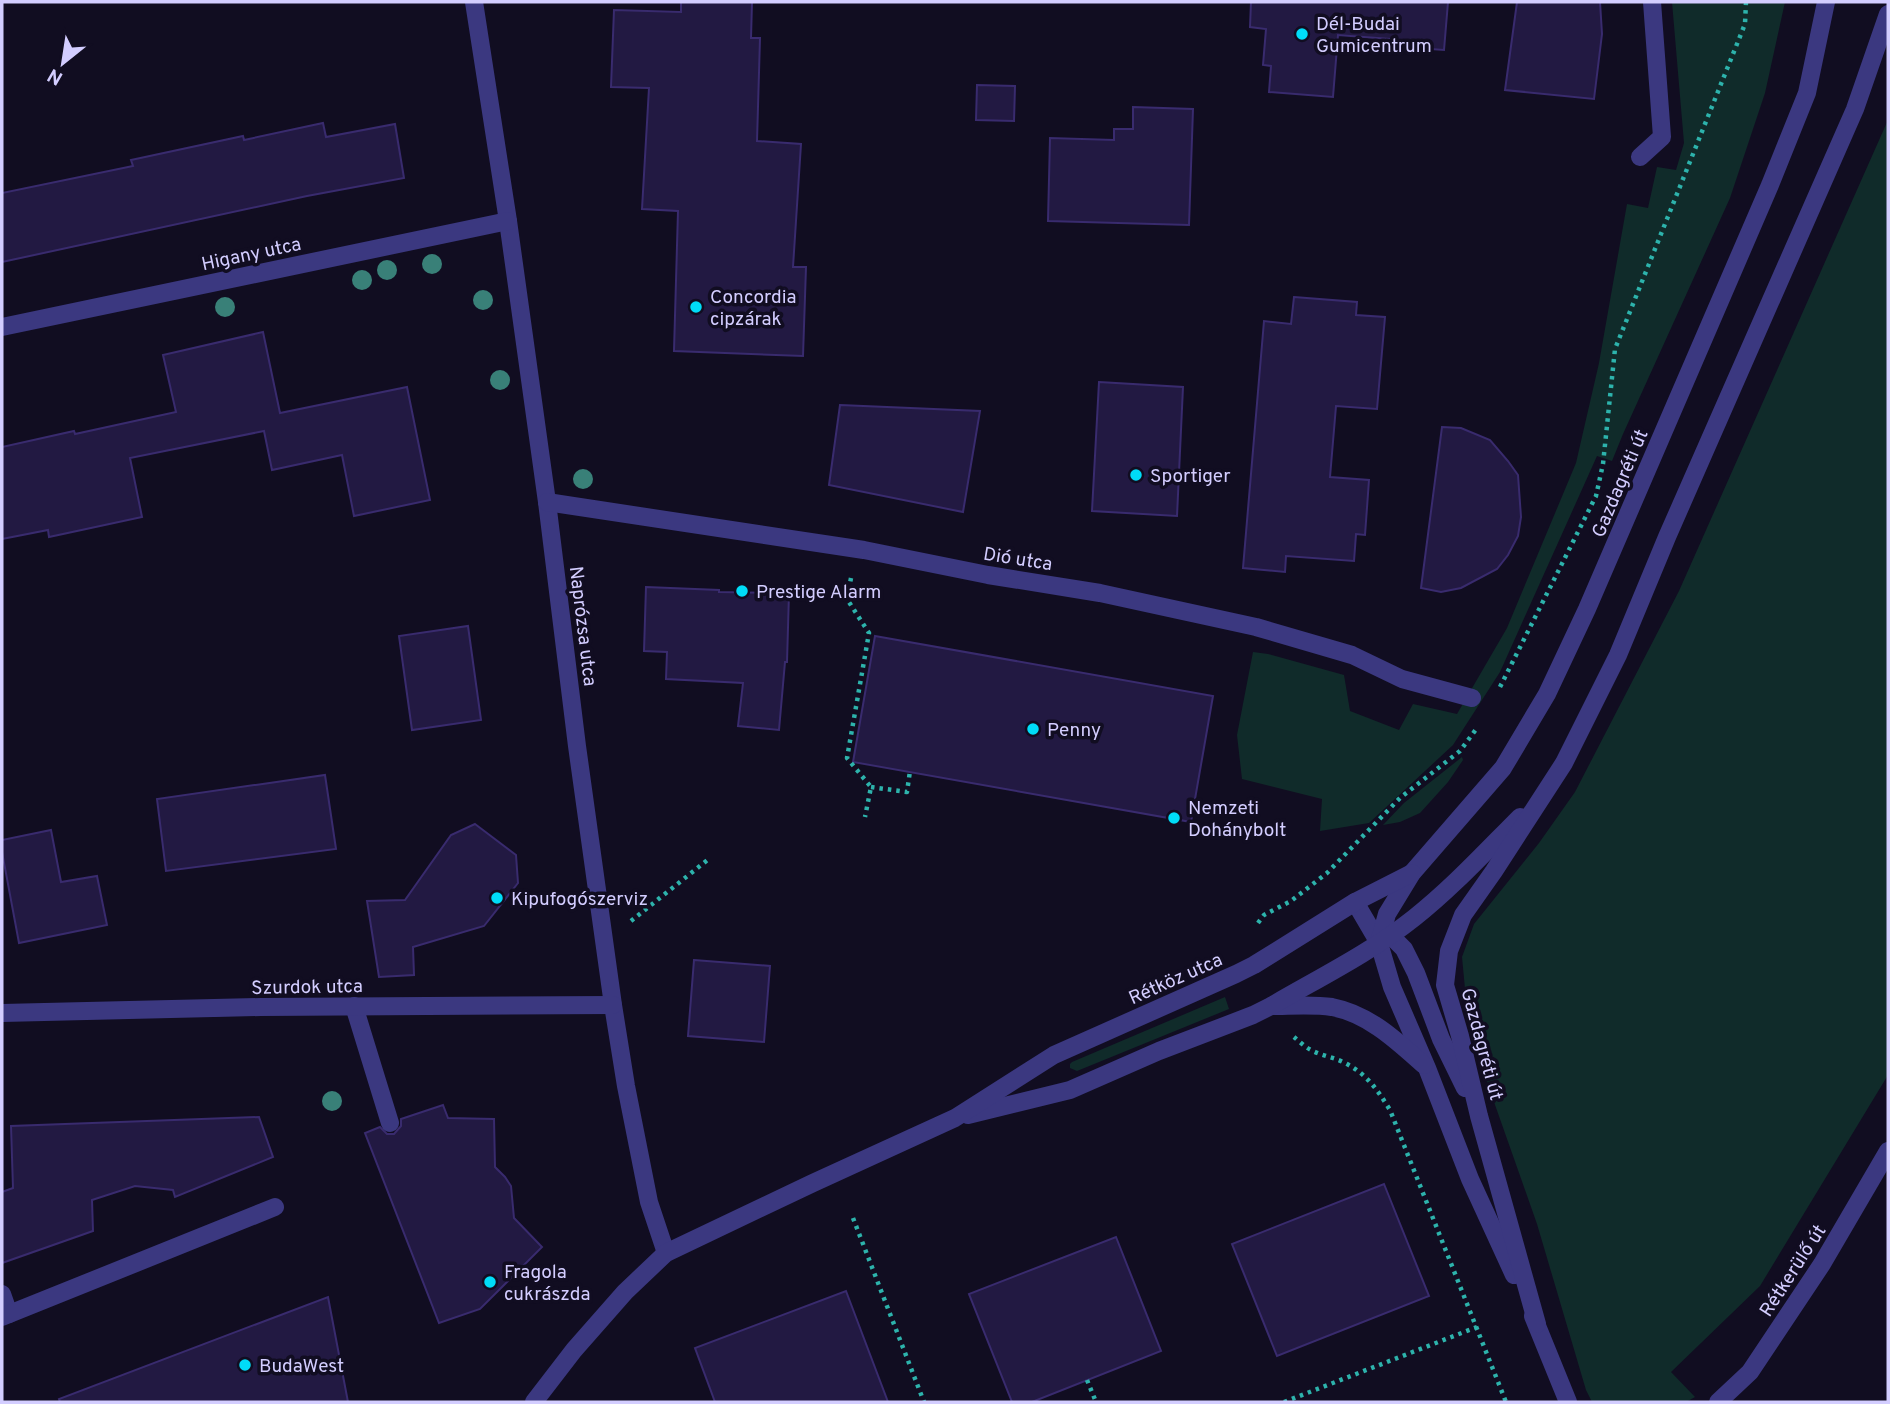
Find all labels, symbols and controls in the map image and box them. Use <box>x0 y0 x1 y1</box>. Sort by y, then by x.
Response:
place label: Dél-Budai Gumicentrum <box>1316 13 1432 59</box>
marker: Dél-Budai Gumicentrum <box>1294 26 1310 42</box>
north arrow <box>28 28 98 98</box>
text: N <box>44 62 67 90</box>
street label: Higany utca <box>199 233 303 277</box>
place label: Concordia cipzárak <box>710 286 796 332</box>
marker: Concordia cipzárak <box>688 299 704 315</box>
street label: Gazdagréti út <box>1587 426 1654 542</box>
place label: Sportiger <box>1150 465 1231 489</box>
marker: Sportiger <box>1128 467 1144 483</box>
street label: Dió utca <box>981 543 1054 577</box>
street label: Naprózsa utca <box>563 565 601 688</box>
place label: Prestige Alarm <box>756 581 881 605</box>
marker: Prestige Alarm <box>734 583 750 599</box>
place label: Penny <box>1047 719 1101 743</box>
marker: Penny <box>1025 721 1041 737</box>
place label: Nemzeti Dohánybolt <box>1188 797 1287 843</box>
marker: Nemzeti Dohánybolt <box>1166 810 1182 826</box>
place label: Kipufogószerviz <box>511 888 648 912</box>
marker: Kipufogószerviz <box>489 890 505 906</box>
street label: Rétköz utca <box>1125 949 1226 1011</box>
street label: Szurdok utca <box>251 975 363 1001</box>
street label: Gazdagréti út <box>1455 986 1508 1103</box>
street label: Rétkerülő út <box>1755 1220 1832 1322</box>
place label: Fragola cukrászda <box>504 1261 590 1307</box>
marker: Fragola cukrászda <box>482 1274 498 1290</box>
place label: BudaWest <box>259 1355 344 1379</box>
marker: BudaWest <box>237 1357 253 1373</box>

